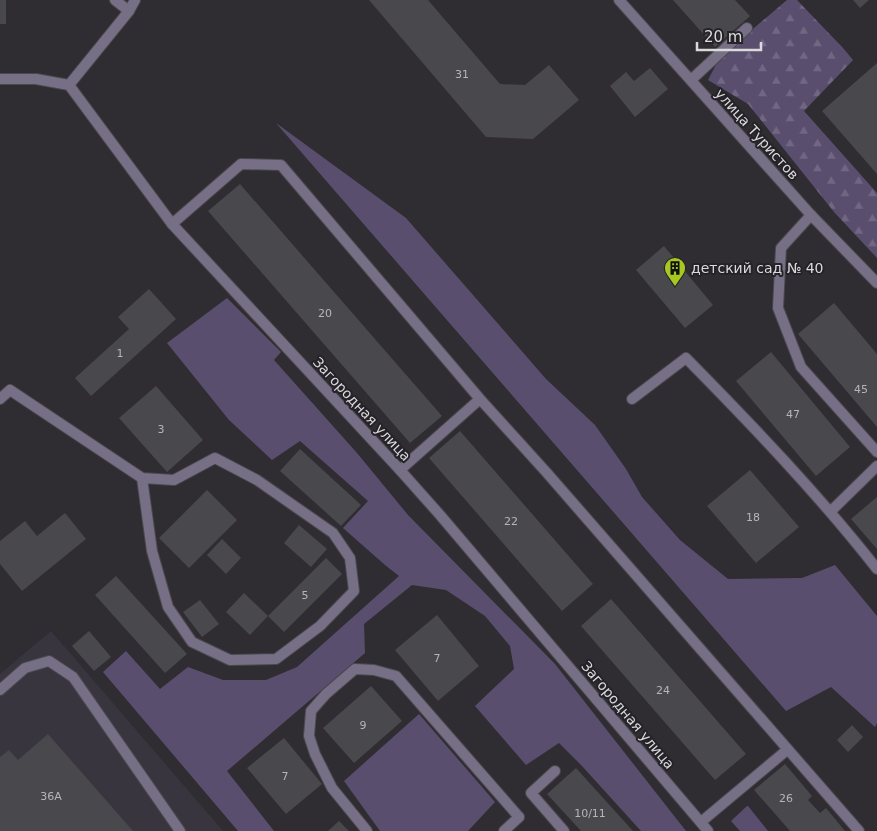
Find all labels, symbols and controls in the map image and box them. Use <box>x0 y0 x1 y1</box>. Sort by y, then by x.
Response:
scale bar <box>697 20 761 52</box>
text: 20 m <box>704 28 742 46</box>
house number: 31 <box>455 68 469 81</box>
street label: улица Туристов <box>712 85 802 183</box>
building icon: детский сад № 40 <box>663 256 687 287</box>
place label: детский сад № 40 <box>691 260 823 276</box>
house number: 20 <box>318 307 332 320</box>
house number: 1 <box>117 347 124 360</box>
street label: Загородная улица <box>310 354 414 464</box>
house number: 45 <box>854 383 868 396</box>
house number: 47 <box>786 408 800 421</box>
house number: 3 <box>158 423 165 436</box>
house number: 18 <box>746 511 760 524</box>
house number: 22 <box>504 515 518 528</box>
house number: 5 <box>302 589 309 602</box>
house number: 7 <box>434 652 441 665</box>
street label: Загородная улица <box>578 658 678 772</box>
house number: 24 <box>656 684 670 697</box>
house number: 9 <box>360 719 367 732</box>
house number: 7 <box>282 770 289 783</box>
house number: 36А <box>40 790 62 803</box>
house number: 26 <box>779 792 793 805</box>
house number: 10/11 <box>574 807 606 820</box>

